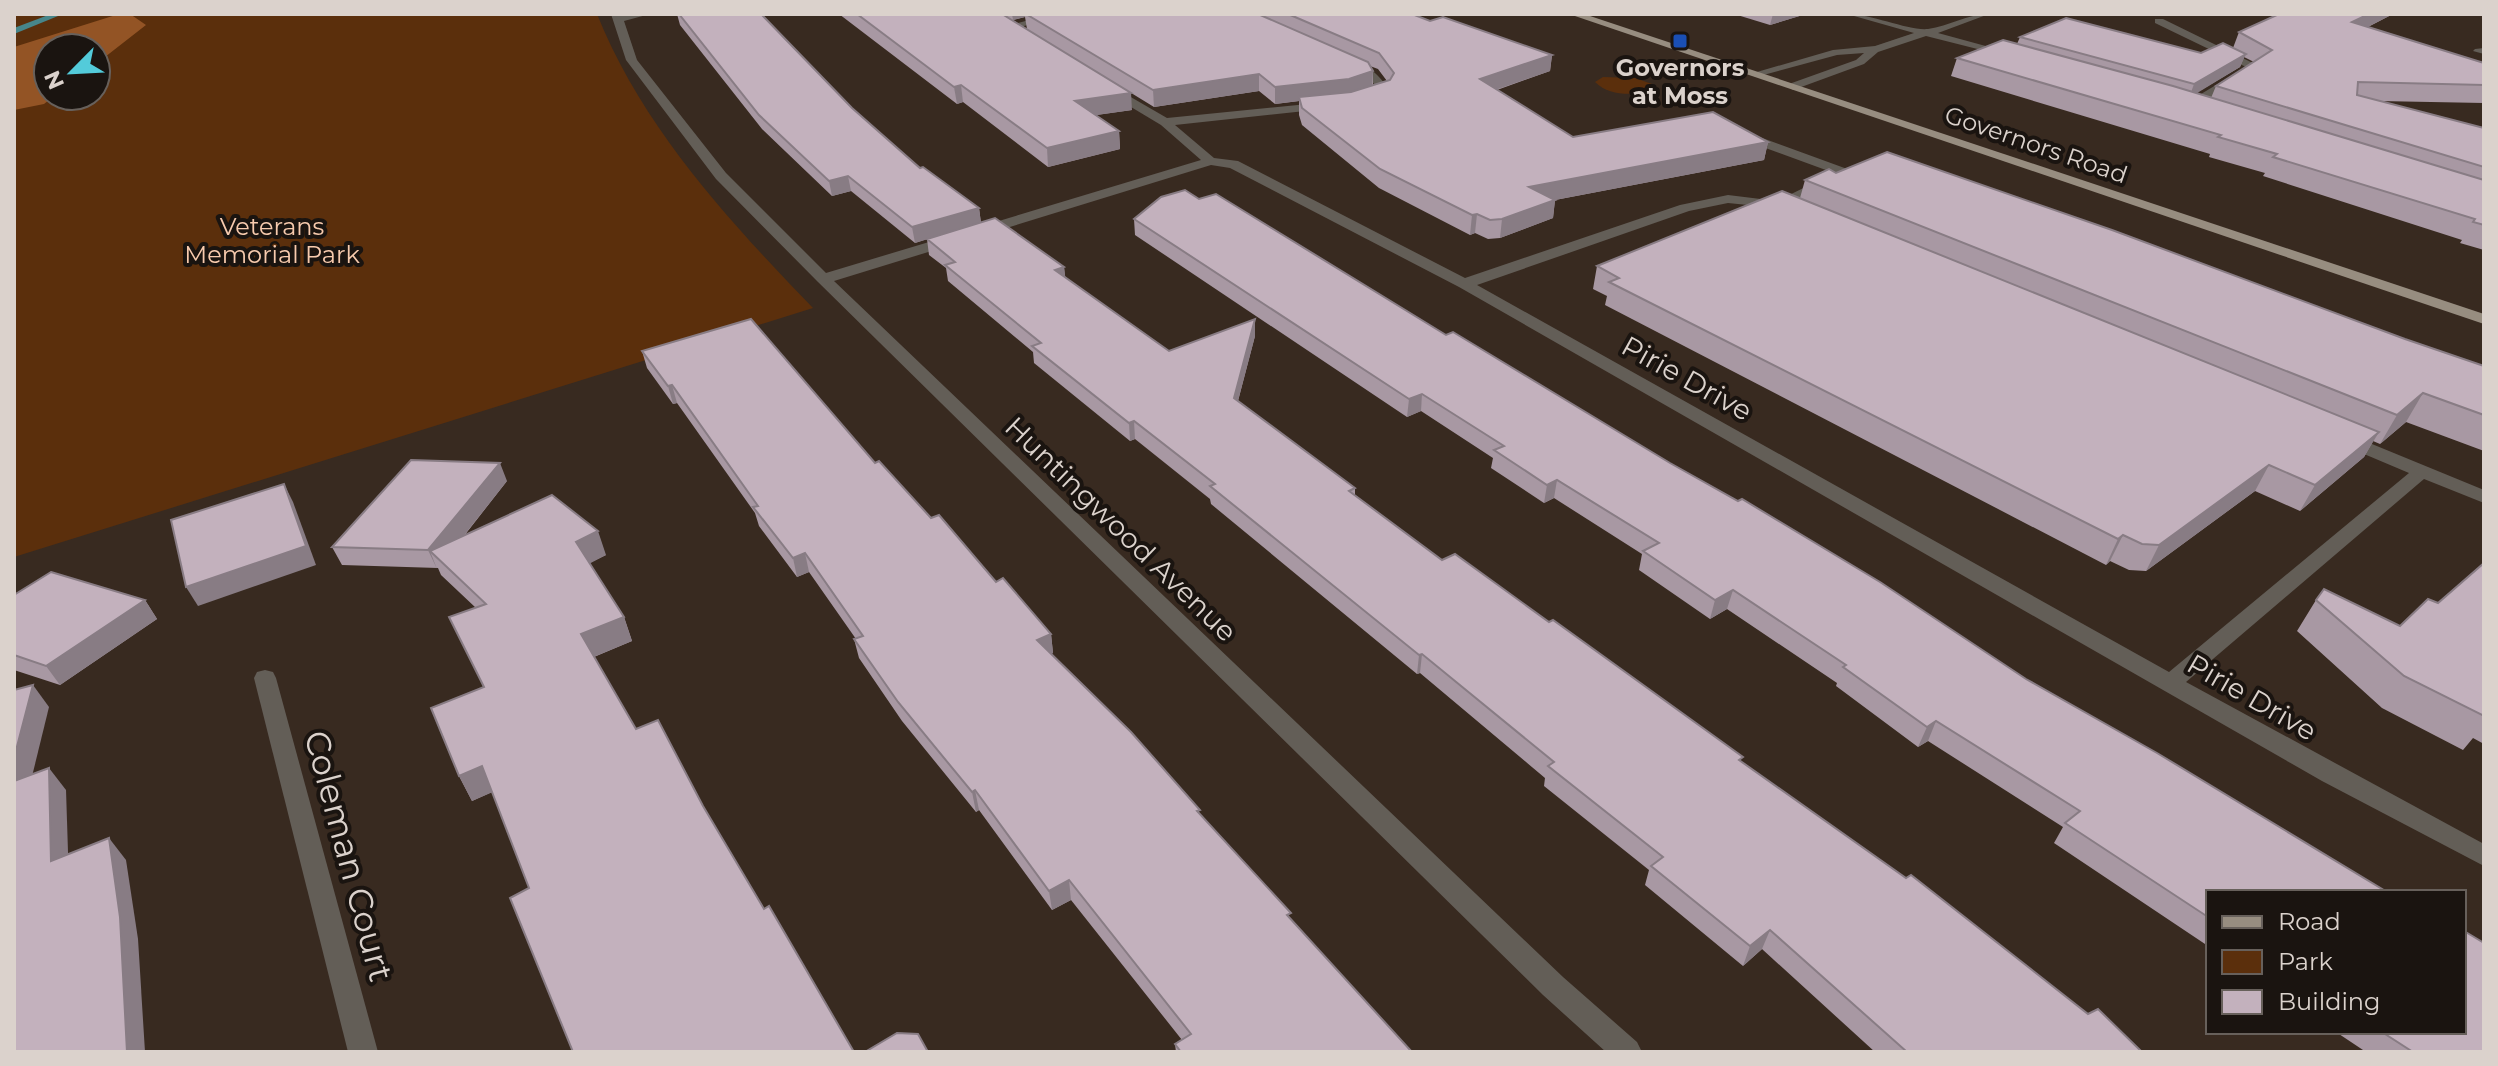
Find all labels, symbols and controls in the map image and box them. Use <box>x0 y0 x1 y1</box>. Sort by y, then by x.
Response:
north arrow <box>32 32 112 112</box>
marker: Governors at Moss <box>1671 32 1689 50</box>
place label: Governors at Moss <box>1616 53 1745 110</box>
text: N <box>38 66 70 94</box>
street label: Governors Road <box>1941 100 2131 189</box>
park label: Veterans Memorial Park <box>184 212 360 269</box>
street label: Pirie Drive <box>1616 328 1758 428</box>
street label: Huntingwood Avenue <box>998 410 1244 648</box>
street label: Pirie Drive <box>2181 646 2323 748</box>
street label: Coleman Court <box>295 726 403 986</box>
legend <box>2206 890 2466 1034</box>
text: Road <box>2278 907 2341 936</box>
text: Park <box>2278 947 2333 976</box>
text: Building <box>2278 987 2381 1016</box>

